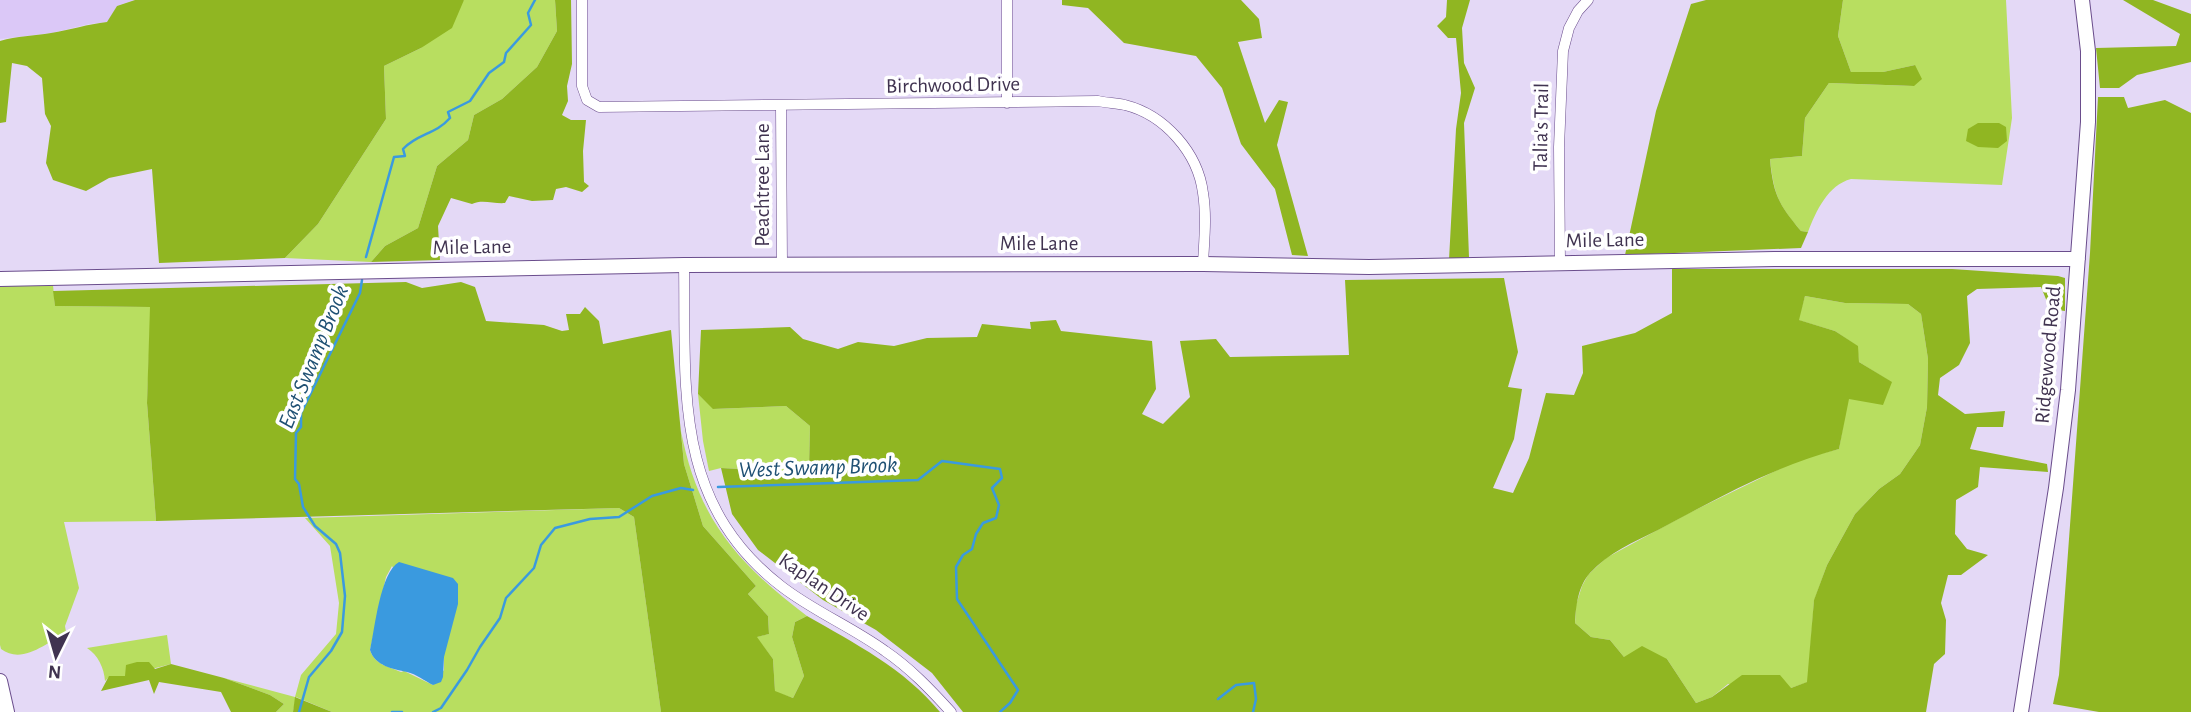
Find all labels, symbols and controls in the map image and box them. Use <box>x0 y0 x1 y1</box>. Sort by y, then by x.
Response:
street label: Birchwood Drive <box>886 73 1020 97</box>
street label: Talia's Trail <box>1530 83 1552 171</box>
street label: Peachtree Lane <box>752 123 773 247</box>
street label: Mile Lane <box>1565 229 1645 251</box>
street label: Mile Lane <box>1000 233 1078 254</box>
street label: Mile Lane <box>432 236 512 258</box>
water label: East Swamp Brook <box>275 282 353 432</box>
street label: Ridgewood Road <box>2032 285 2064 425</box>
water label: West Swamp Brook <box>738 454 898 482</box>
street label: Kaplan Drive <box>775 549 873 625</box>
north arrow <box>21 621 91 691</box>
text: N <box>47 661 62 681</box>

